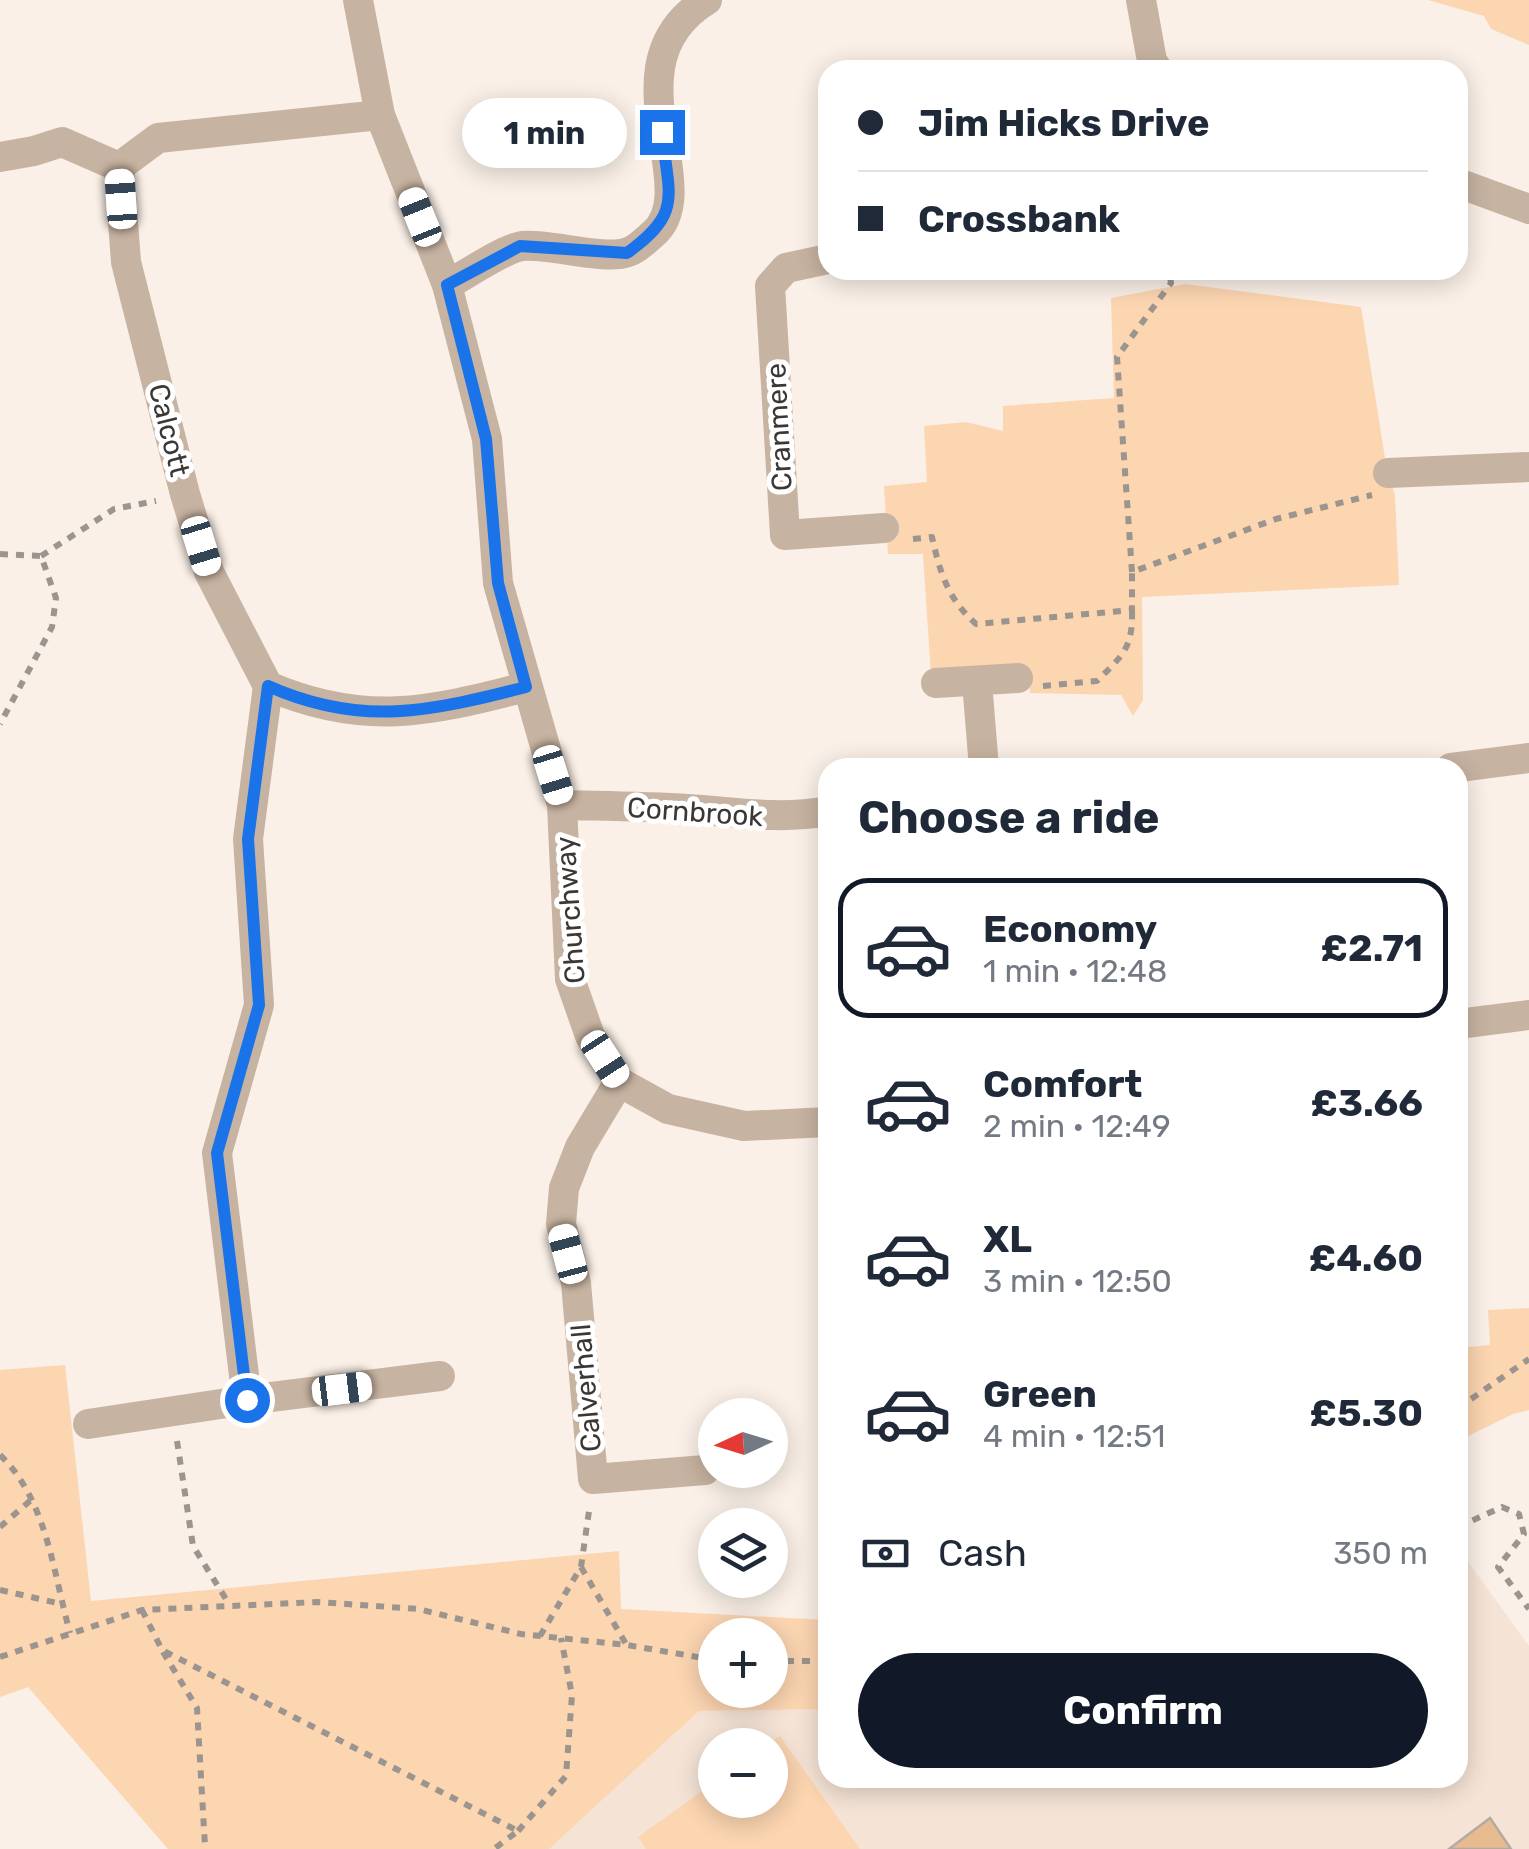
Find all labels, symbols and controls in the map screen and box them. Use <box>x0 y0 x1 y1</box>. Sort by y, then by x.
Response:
callout: 1 min <box>462 97 627 167</box>
text: Jim Hicks Drive <box>918 100 1210 146</box>
route end <box>640 110 685 155</box>
text: 1 min <box>504 114 585 152</box>
car <box>104 168 138 230</box>
car <box>395 184 445 250</box>
text: Crossbank <box>918 196 1120 242</box>
street label: Cranmere <box>759 362 799 492</box>
street label: Calcott <box>142 380 196 480</box>
car <box>178 513 224 579</box>
car <box>530 742 576 808</box>
street label: Cornbrook <box>626 791 765 833</box>
text: Choose a ride <box>858 791 1160 844</box>
street label: Churchway <box>548 835 592 985</box>
icon: car <box>863 903 953 993</box>
text: Economy <box>983 906 1157 952</box>
text: £2.71 <box>1321 925 1423 971</box>
text: 1 min · 12:48 <box>983 952 1167 990</box>
car <box>576 1026 634 1092</box>
icon: car <box>863 1058 953 1148</box>
text: Comfort <box>983 1061 1142 1107</box>
text: £3.66 <box>1310 1080 1423 1126</box>
text: 2 min · 12:49 <box>983 1107 1171 1145</box>
icon: car <box>863 1213 953 1303</box>
text: XL <box>983 1216 1032 1262</box>
car <box>546 1221 590 1287</box>
text: £4.60 <box>1309 1235 1423 1281</box>
text: 3 min · 12:50 <box>983 1262 1172 1300</box>
street label: Calverhall <box>564 1323 608 1453</box>
icon: car <box>863 1368 953 1458</box>
car <box>310 1370 374 1408</box>
text: Green <box>983 1371 1097 1417</box>
route start <box>225 1378 270 1423</box>
text: £5.30 <box>1310 1390 1423 1436</box>
north arrow <box>698 1398 788 1488</box>
map controls <box>698 1398 788 1818</box>
text: 4 min · 12:51 <box>983 1417 1165 1455</box>
button: layers <box>698 1508 788 1598</box>
icon: cash <box>858 1526 913 1581</box>
text: Cash <box>938 1530 1027 1576</box>
text: 350 m <box>1333 1534 1428 1572</box>
button: + <box>698 1618 788 1708</box>
button: Confirm <box>858 1653 1428 1768</box>
button: − <box>698 1728 788 1818</box>

